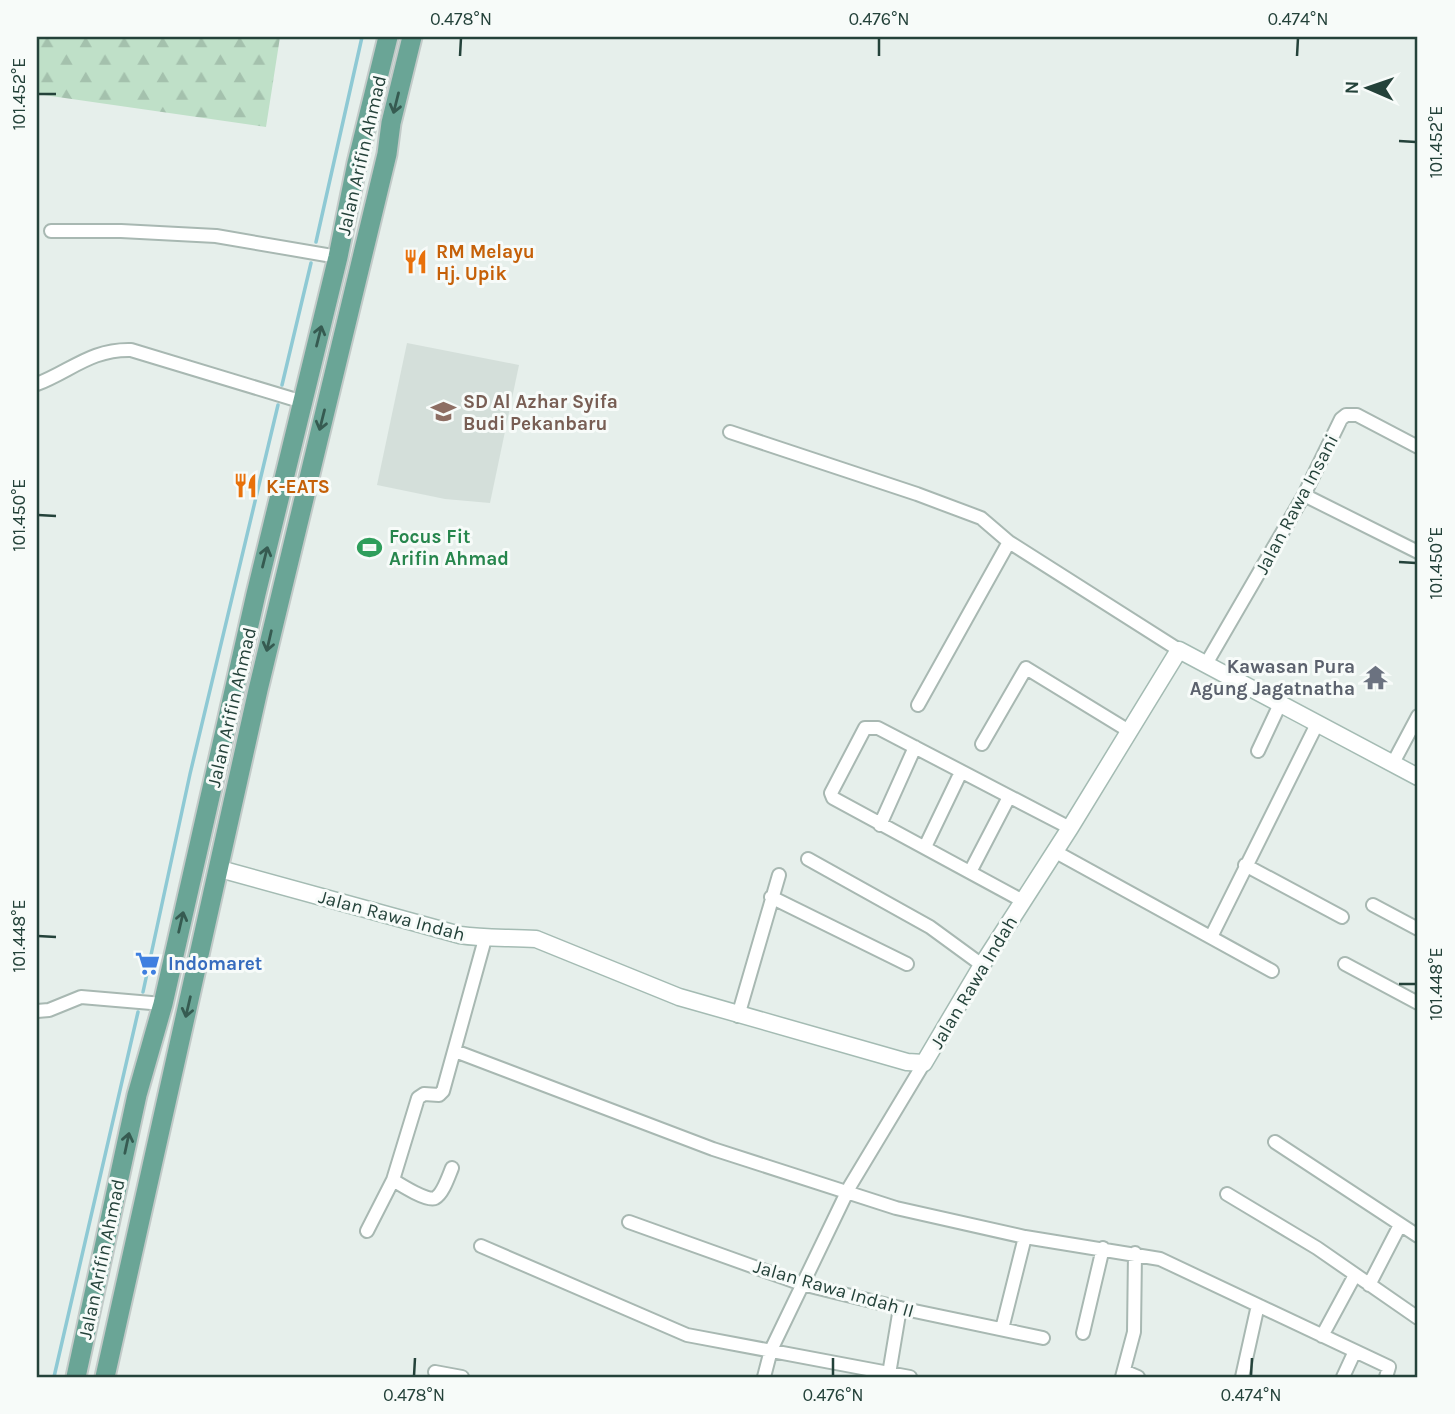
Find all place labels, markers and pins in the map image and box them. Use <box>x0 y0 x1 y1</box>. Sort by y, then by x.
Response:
place label: RM Melayu Hj. Upik <box>436 241 535 285</box>
restaurant icon: RM Melayu Hj. Upik <box>402 248 430 276</box>
place label: SD Al Azhar Syifa Budi Pekanbaru <box>463 391 618 435</box>
school or university icon: SD Al Azhar Syifa Budi Pekanbaru <box>429 398 457 426</box>
restaurant icon: K-EATS <box>232 472 260 500</box>
place label: K-EATS <box>266 476 330 498</box>
place label: Focus Fit Arifin Ahmad <box>389 526 509 570</box>
sports icon: Focus Fit Arifin Ahmad <box>355 533 383 561</box>
place label: Kawasan Pura Agung Jagatnatha <box>1190 656 1355 700</box>
temple icon: Kawasan Pura Agung Jagatnatha <box>1361 663 1389 691</box>
supermarket icon: Indomaret <box>134 949 162 977</box>
place label: Indomaret <box>168 953 262 975</box>

